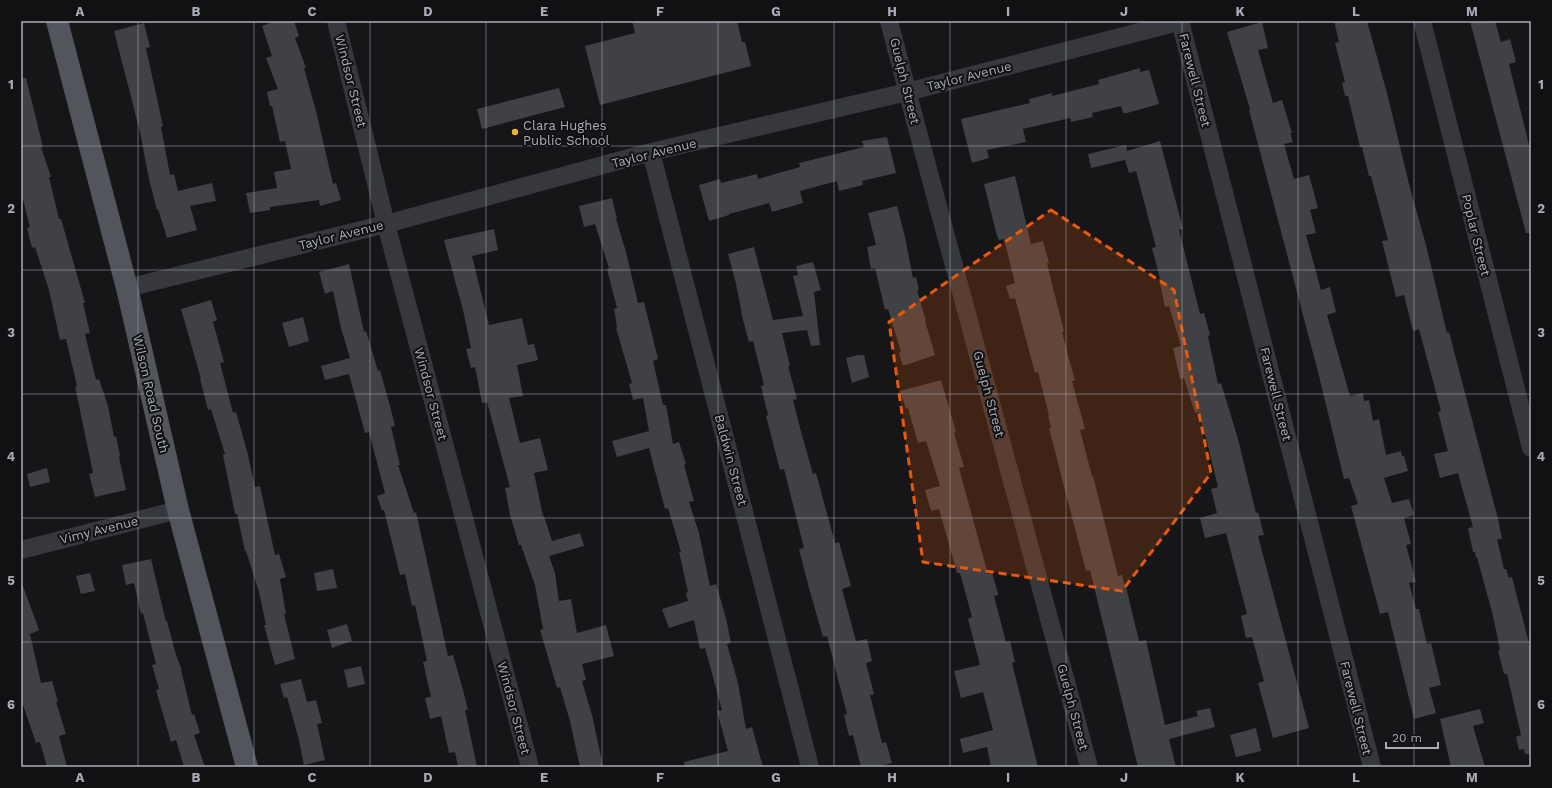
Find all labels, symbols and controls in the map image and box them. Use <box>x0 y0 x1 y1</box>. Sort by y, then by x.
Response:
text: A <box>76 4 85 19</box>
text: B <box>192 4 201 19</box>
text: C <box>308 4 317 19</box>
text: D <box>423 4 433 19</box>
text: E <box>540 4 548 19</box>
text: F <box>656 4 664 19</box>
text: G <box>771 4 781 19</box>
text: H <box>887 4 897 19</box>
text: I <box>1006 4 1010 19</box>
text: J <box>1120 4 1128 19</box>
text: K <box>1235 4 1245 19</box>
text: L <box>1352 4 1360 19</box>
text: M <box>1466 4 1478 19</box>
street label: Farewell Street <box>1176 31 1214 129</box>
street label: Windsor Street <box>332 33 370 130</box>
street label: Guelph Street <box>887 36 923 126</box>
street label: Taylor Avenue <box>925 58 1013 94</box>
text: 1 <box>8 77 14 92</box>
text: 1 <box>1538 77 1544 92</box>
place label: Clara Hughes Public School <box>523 118 610 148</box>
marker: Clara Hughes Public School <box>510 127 520 137</box>
street label: Taylor Avenue <box>610 135 698 171</box>
street label: Poplar Street <box>1459 193 1494 278</box>
text: 2 <box>7 201 15 216</box>
text: 2 <box>1537 201 1545 216</box>
street label: Taylor Avenue <box>297 217 385 253</box>
text: 3 <box>7 325 15 340</box>
text: 3 <box>1537 325 1545 340</box>
street label: Wilson Road South <box>130 333 172 455</box>
street label: Farewell Street <box>1257 345 1295 443</box>
street label: Windsor Street <box>411 346 451 443</box>
street label: Guelph Street <box>970 349 1008 439</box>
street label: Baldwin Street <box>712 413 751 508</box>
text: 4 <box>7 449 16 464</box>
text: 4 <box>1537 449 1546 464</box>
street label: Vimy Avenue <box>58 513 140 547</box>
text: 5 <box>7 573 15 588</box>
text: 5 <box>1537 573 1545 588</box>
street label: Farewell Street <box>1337 659 1375 757</box>
street label: Windsor Street <box>494 660 534 757</box>
street label: Guelph Street <box>1054 662 1092 752</box>
text: 6 <box>7 697 15 712</box>
text: 6 <box>1537 697 1545 712</box>
scale bar <box>1386 724 1438 750</box>
text: 20 m <box>1392 731 1422 745</box>
text: A <box>76 770 85 785</box>
text: B <box>192 770 201 785</box>
text: C <box>308 770 317 785</box>
text: D <box>423 770 433 785</box>
text: E <box>540 770 548 785</box>
text: F <box>656 770 664 785</box>
text: G <box>771 770 781 785</box>
text: H <box>887 770 897 785</box>
text: I <box>1006 770 1010 785</box>
text: J <box>1120 770 1128 785</box>
text: K <box>1235 770 1245 785</box>
text: L <box>1352 770 1360 785</box>
text: M <box>1466 770 1478 785</box>

